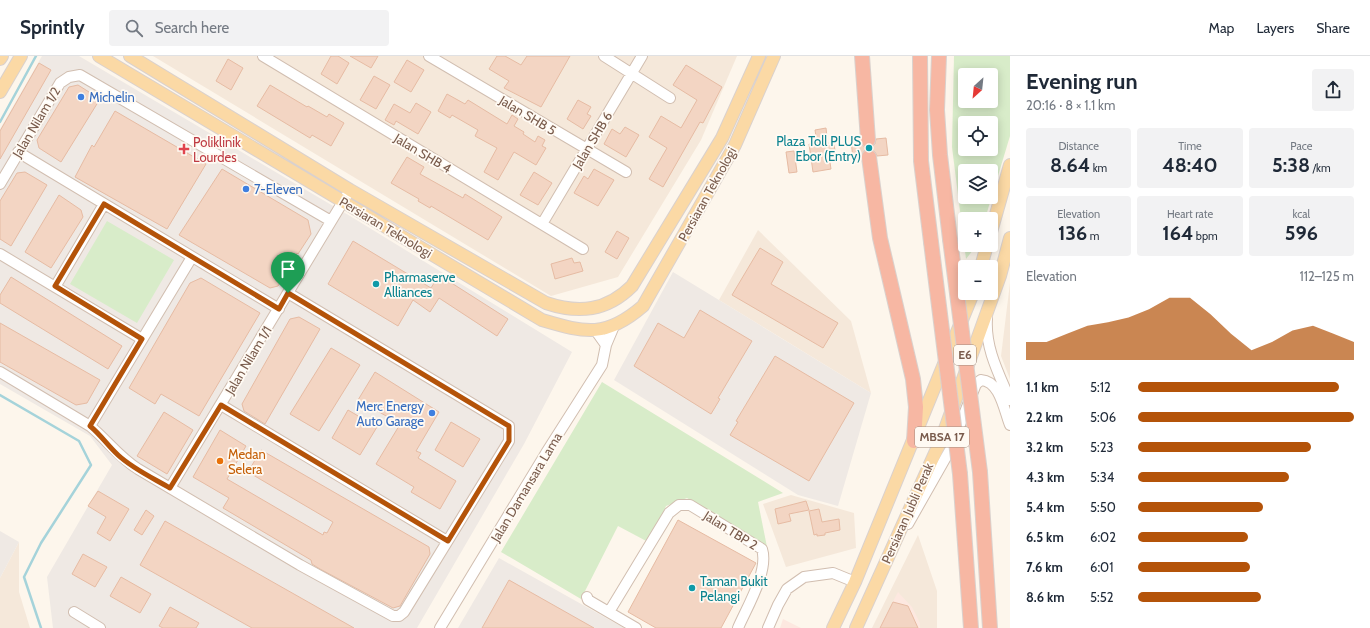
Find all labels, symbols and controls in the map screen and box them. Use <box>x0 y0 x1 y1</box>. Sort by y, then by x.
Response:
search box <box>109 10 389 46</box>
text: Sprintly <box>20 16 85 39</box>
icon: search <box>123 17 145 39</box>
text: Search here <box>155 19 229 37</box>
text: Map <box>1209 19 1234 37</box>
text: Layers <box>1256 19 1294 37</box>
text: Share <box>1316 19 1350 37</box>
north arrow <box>958 68 998 108</box>
map controls <box>958 68 998 300</box>
text: Evening run <box>1026 68 1138 95</box>
button: share <box>1312 69 1354 111</box>
street label: Jalan Nilam 1/2 <box>8 84 63 161</box>
place label: Michelin <box>89 89 135 105</box>
street label: Jalan SHB 5 <box>496 91 559 138</box>
marker: Michelin <box>76 92 86 102</box>
text: 20:16 · 8 × 1.1 km <box>1026 97 1115 113</box>
street label: Jalan SHB 6 <box>568 109 615 172</box>
button: locate <box>958 116 998 156</box>
street label: Jalan SHB 4 <box>391 129 455 177</box>
place label: Plaza Toll PLUS Ebor (Entry) <box>776 133 861 164</box>
place label: Poliklinik Lourdes <box>193 134 241 165</box>
text: Distance <box>1058 139 1099 153</box>
text: Time <box>1178 139 1202 153</box>
text: Pace <box>1290 139 1312 153</box>
marker: Poliklinik Lourdes <box>178 143 190 155</box>
marker: Plaza Toll PLUS Ebor (Entry) <box>864 143 874 153</box>
street label: Persiaran Teknologi <box>674 144 740 244</box>
text: 8.64 <box>1050 153 1090 177</box>
text: 48:40 <box>1162 153 1218 177</box>
text: 5:38 <box>1272 153 1310 177</box>
text: km <box>1090 161 1107 175</box>
text: /km <box>1310 161 1331 175</box>
button: layers <box>958 164 998 204</box>
place label: 7-Eleven <box>254 181 303 197</box>
marker: 7-Eleven <box>241 184 251 194</box>
street label: Persiaran Teknologi <box>337 193 435 261</box>
text: Elevation <box>1057 207 1100 221</box>
text: Heart rate <box>1167 207 1213 221</box>
text: kcal <box>1293 207 1310 221</box>
button: + <box>958 212 998 252</box>
text: 136 <box>1058 221 1087 245</box>
text: 164 <box>1162 221 1193 245</box>
text: 596 <box>1285 221 1318 245</box>
text: m <box>1087 229 1099 243</box>
text: bpm <box>1193 229 1218 243</box>
pin <box>271 252 305 293</box>
icon: arrive <box>277 258 299 280</box>
button: − <box>958 260 998 300</box>
text: Elevation <box>1026 268 1077 284</box>
text: 112–125 m <box>1300 268 1354 284</box>
place label: Pharmaserve Alliances <box>384 269 456 300</box>
marker: Pharmaserve Alliances <box>371 279 381 289</box>
street label: Jalan Nilam 1/1 <box>221 323 275 398</box>
road number: E6 <box>954 345 976 365</box>
text: 1.1 km <box>1026 379 1059 395</box>
text: 5:12 <box>1090 379 1111 395</box>
place label: Merc Energy Auto Garage <box>356 398 424 429</box>
marker: Merc Energy Auto Garage <box>427 408 437 418</box>
text: 2.2 km <box>1026 409 1063 425</box>
text: 5:06 <box>1090 409 1116 425</box>
road number: MBSA 17 <box>915 427 969 447</box>
street label: Jalan Damansara Lama <box>487 429 565 545</box>
text: 3.2 km <box>1026 439 1063 455</box>
text: 5:23 <box>1090 439 1114 455</box>
place label: Medan Selera <box>228 446 266 477</box>
marker: Medan Selera <box>215 456 225 466</box>
street label: Persiaran Jubli Perak <box>878 460 937 566</box>
text: 4.3 km <box>1026 469 1065 485</box>
text: 5:34 <box>1090 469 1114 485</box>
text: 5.4 km <box>1026 499 1064 515</box>
text: 5:50 <box>1090 499 1116 515</box>
street label: Jalan TBP 2 <box>700 507 761 553</box>
text: 6.5 km <box>1026 529 1064 545</box>
text: 6:02 <box>1090 529 1116 545</box>
text: 7.6 km <box>1026 559 1063 575</box>
text: 6:01 <box>1090 559 1113 575</box>
place label: Taman Bukit Pelangi <box>700 573 768 604</box>
marker: Taman Bukit Pelangi <box>687 583 697 593</box>
text: 8.6 km <box>1026 589 1065 605</box>
text: 5:52 <box>1090 589 1114 605</box>

